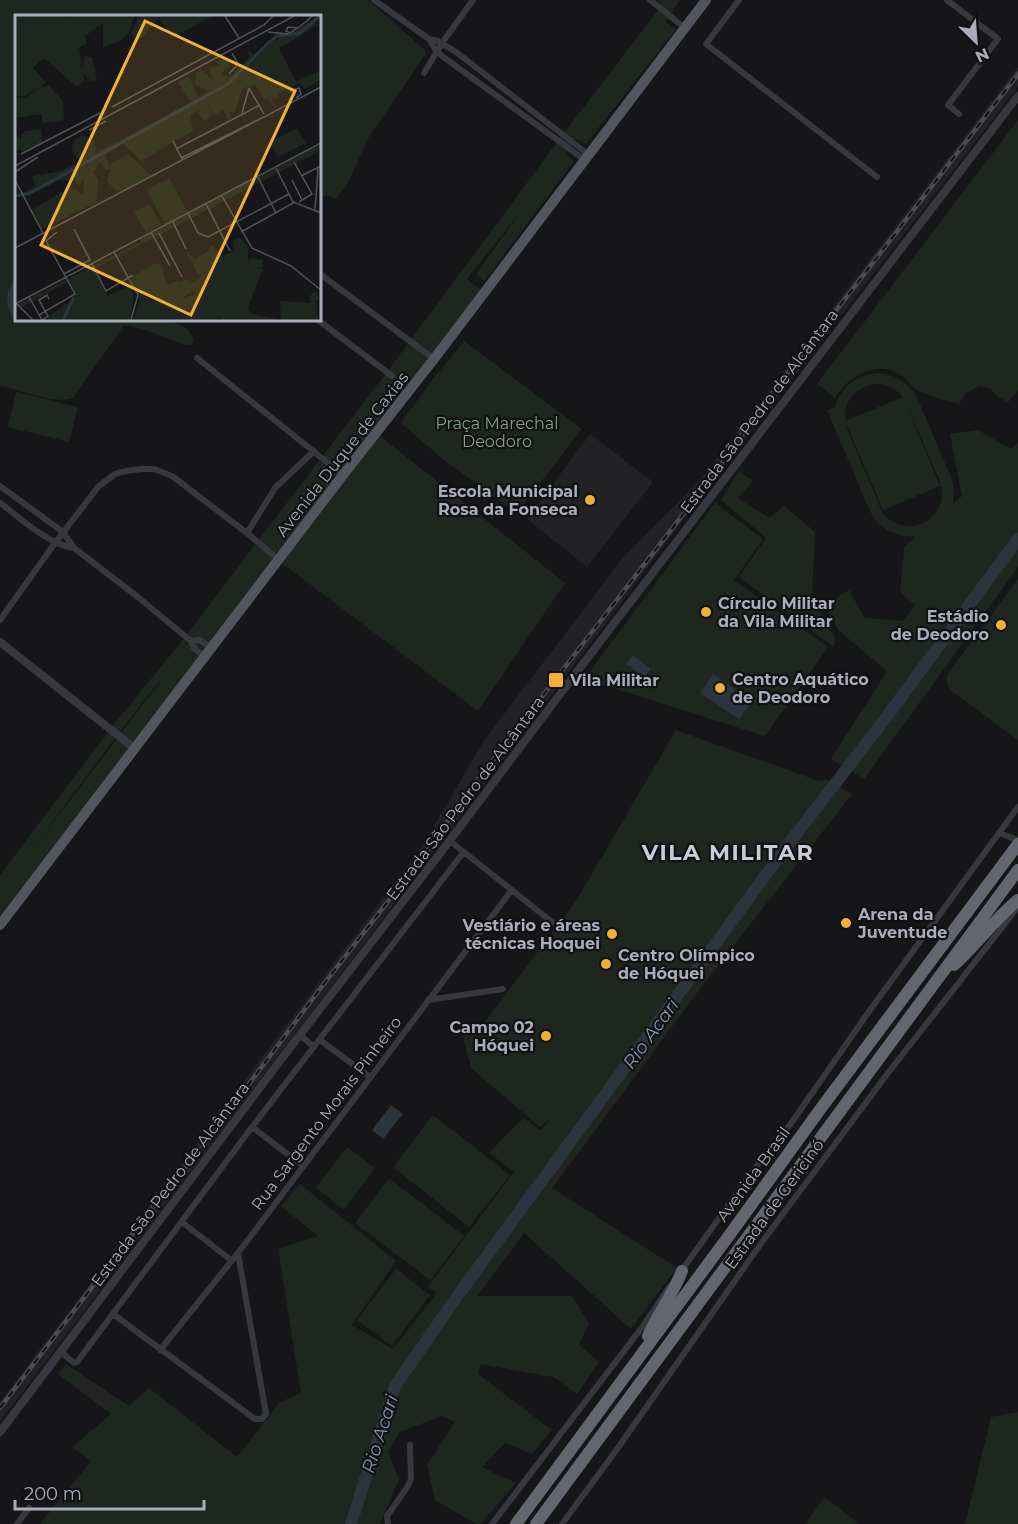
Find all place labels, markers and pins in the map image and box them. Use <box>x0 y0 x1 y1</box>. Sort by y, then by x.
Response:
place label: Escola Municipal Rosa da Fonseca <box>438 482 578 519</box>
marker: Escola Municipal Rosa da Fonseca <box>583 493 597 507</box>
place label: Círculo Militar da Vila Militar <box>718 594 835 631</box>
marker: Círculo Militar da Vila Militar <box>699 605 713 619</box>
place label: Estádio de Deodoro <box>891 607 989 644</box>
marker: Estádio de Deodoro <box>994 618 1008 632</box>
place label: Centro Aquático de Deodoro <box>732 670 869 707</box>
marker: Vila Militar <box>547 671 565 689</box>
place label: Vila Militar <box>569 671 659 690</box>
marker: Centro Aquático de Deodoro <box>713 681 727 695</box>
place label: Arena da Juventude <box>857 905 947 942</box>
place label: Vestiário e áreas técnicas Hoquei <box>462 916 601 953</box>
marker: Arena da Juventude <box>839 916 853 930</box>
marker: Vestiário e áreas técnicas Hoquei <box>605 927 619 941</box>
place label: Centro Olímpico de Hóquei <box>618 946 755 983</box>
marker: Centro Olímpico de Hóquei <box>599 957 613 971</box>
place label: Campo 02 Hóquei <box>450 1018 534 1055</box>
marker: Campo 02 Hóquei <box>539 1029 553 1043</box>

